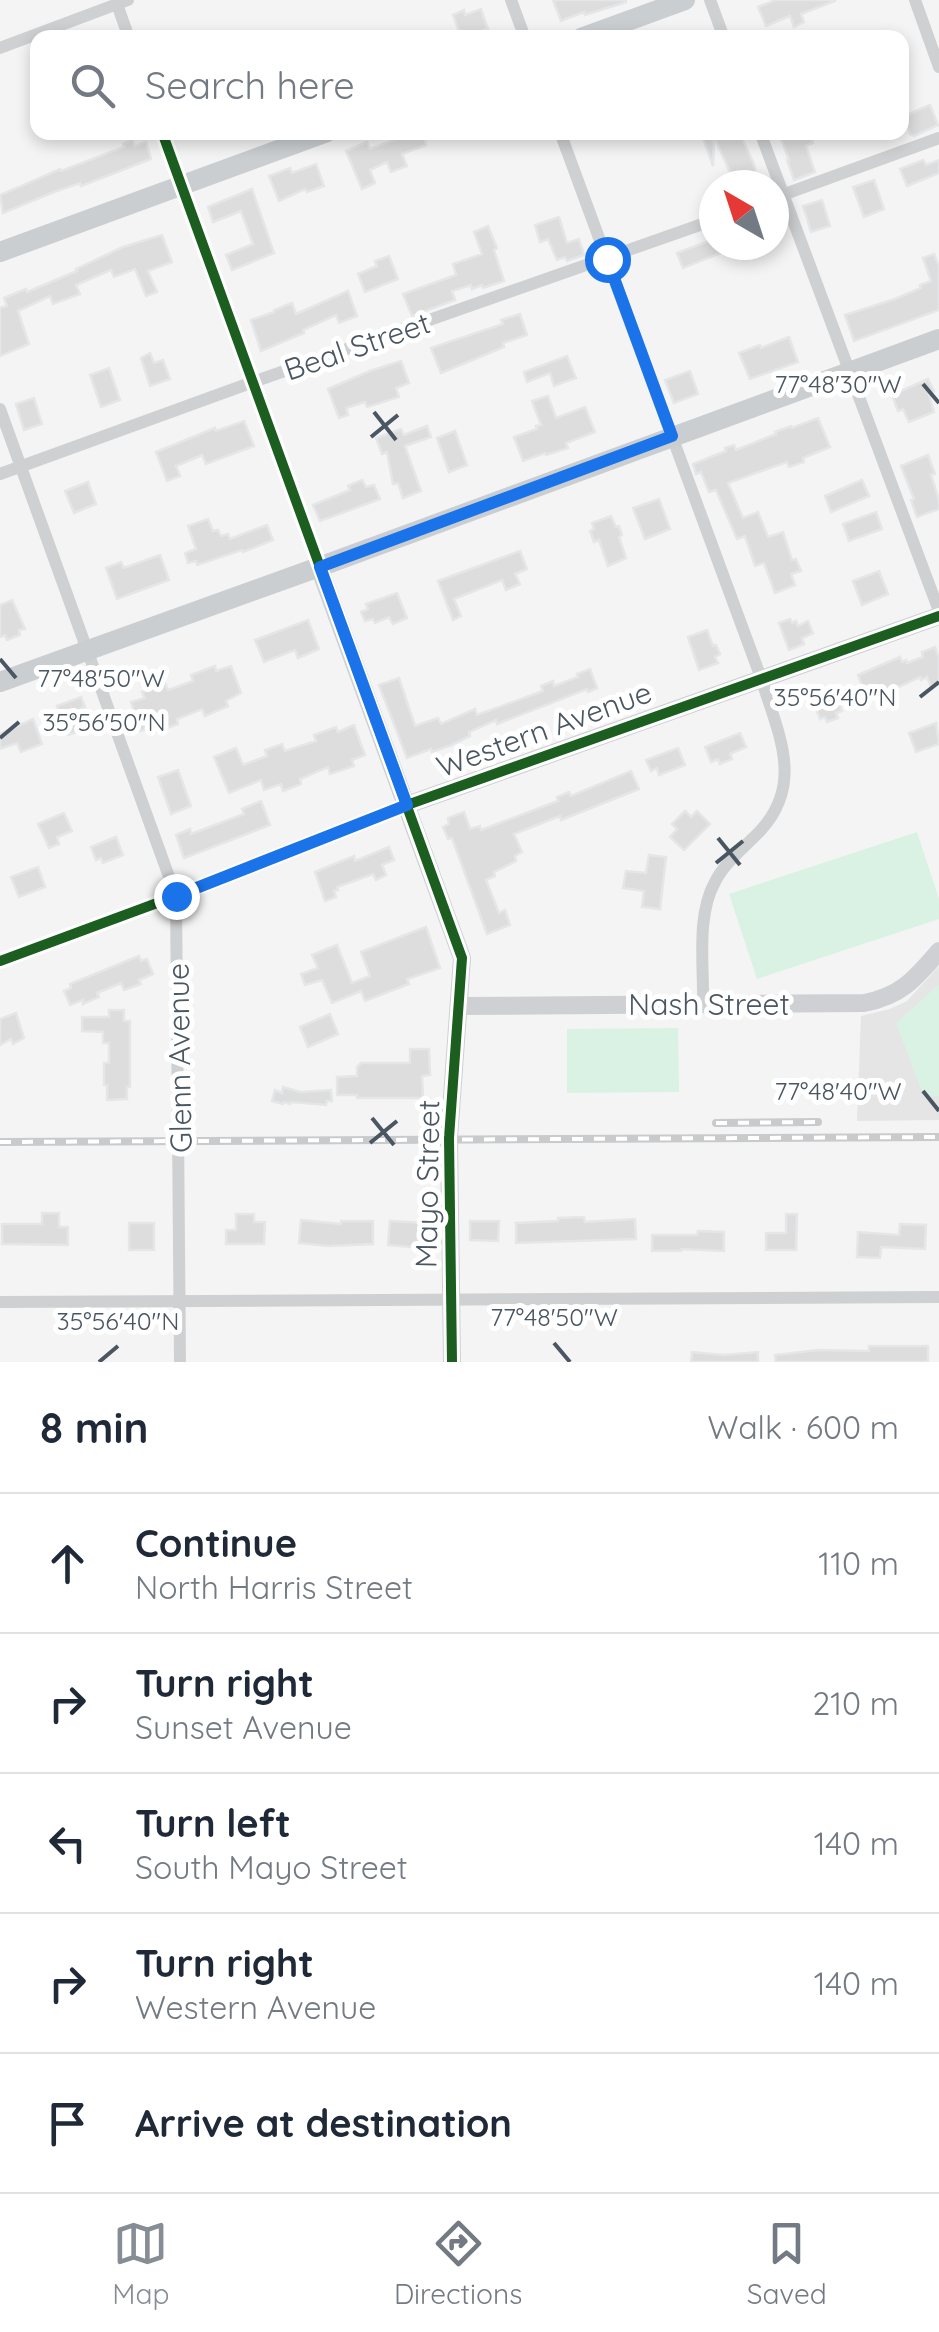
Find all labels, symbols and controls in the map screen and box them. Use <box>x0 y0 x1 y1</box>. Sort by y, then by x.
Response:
search box <box>30 30 909 140</box>
icon: search <box>65 58 120 113</box>
text: Search here <box>145 61 355 109</box>
north arrow <box>699 170 789 260</box>
route start <box>585 237 631 283</box>
street label: Beal Street <box>279 303 435 389</box>
text: 77°48'30"W <box>774 368 902 399</box>
text: 77°48'50"W <box>37 662 165 693</box>
street label: Western Avenue <box>431 672 657 786</box>
text: 35°56'40"N <box>774 681 896 712</box>
text: 35°56'50"N <box>42 706 166 737</box>
route end <box>154 874 200 920</box>
street label: Glenn Avenue <box>158 963 200 1153</box>
street label: Nash Street <box>628 985 790 1023</box>
text: 77°48'40"W <box>774 1075 902 1106</box>
street label: Mayo Street <box>407 1100 447 1268</box>
text: 77°48'50"W <box>490 1301 618 1332</box>
text: 35°56'40"N <box>57 1305 179 1336</box>
text: 8 min <box>40 1401 148 1454</box>
text: Walk · 600 m <box>708 1407 899 1447</box>
text: Continue <box>135 1519 297 1567</box>
icon: ahead <box>40 1536 95 1591</box>
text: 110 m <box>818 1543 899 1583</box>
text: North Harris Street <box>135 1567 413 1607</box>
text: Turn right <box>135 1659 314 1707</box>
icon: right <box>40 1676 95 1731</box>
text: 210 m <box>812 1683 899 1723</box>
text: Sunset Avenue <box>135 1707 352 1747</box>
text: Turn left <box>135 1799 291 1847</box>
icon: left <box>40 1816 95 1871</box>
text: 140 m <box>814 1823 899 1863</box>
text: South Mayo Street <box>135 1847 408 1887</box>
text: Turn right <box>135 1939 314 1987</box>
icon: right <box>40 1956 95 2011</box>
text: 140 m <box>814 1963 899 2003</box>
text: Western Avenue <box>135 1987 376 2027</box>
icon: arrive <box>40 2096 95 2151</box>
text: Arrive at destination <box>135 2099 512 2147</box>
tab: Map <box>112 2216 169 2311</box>
tab: Directions <box>394 2216 522 2311</box>
tab: Saved <box>747 2216 827 2311</box>

